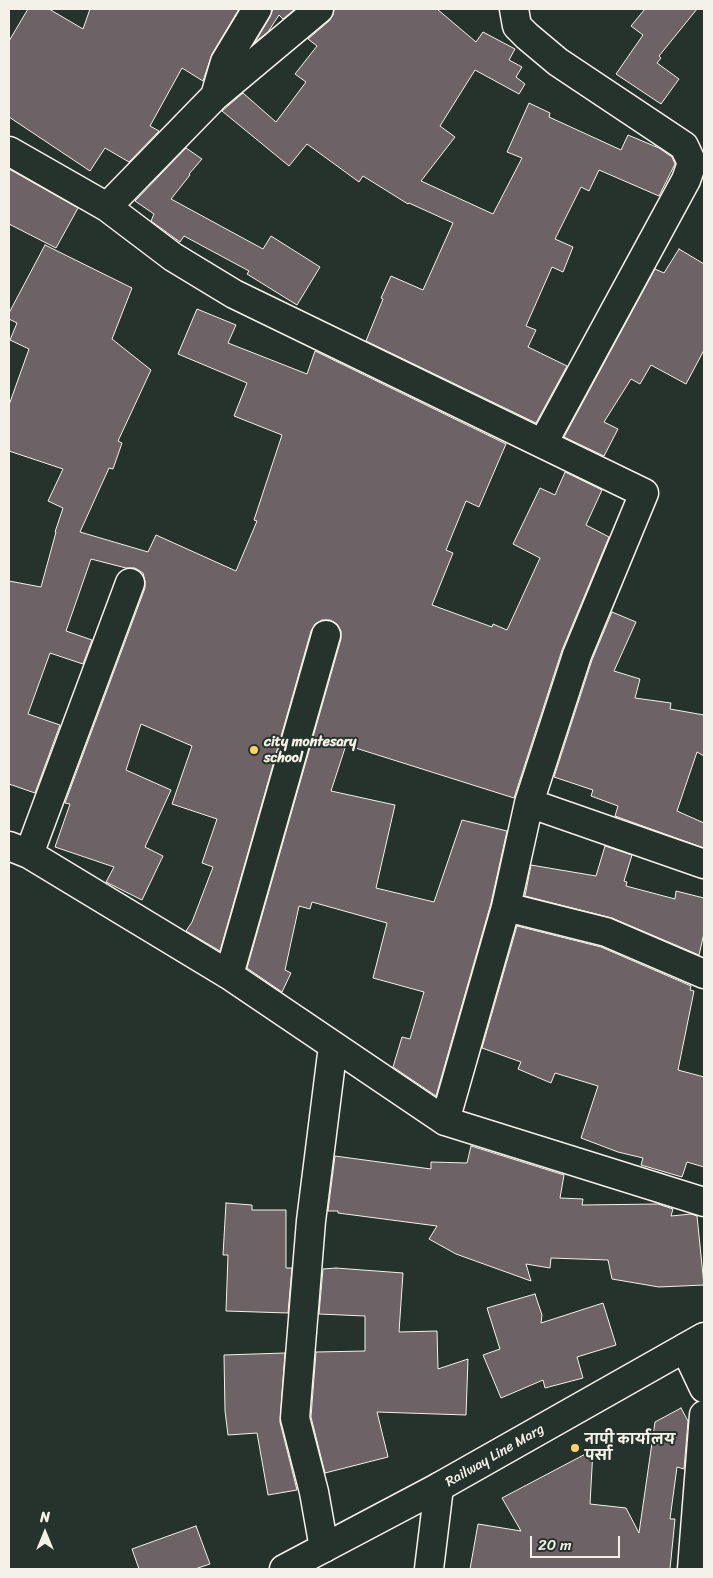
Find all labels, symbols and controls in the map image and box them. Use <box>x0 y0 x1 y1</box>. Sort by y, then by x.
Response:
place label: city montesary school <box>264 734 356 766</box>
marker: city montesary school <box>248 744 260 756</box>
street label: Railway Line Marg <box>443 1421 547 1491</box>
place label: नापी कार्यालय पर्सा <box>585 1432 675 1464</box>
marker: नापी कार्यालय पर्सा <box>569 1442 581 1454</box>
text: N <box>40 1505 50 1530</box>
north arrow <box>20 1508 70 1558</box>
scale bar <box>533 1526 623 1558</box>
text: 20 m <box>538 1532 572 1558</box>

